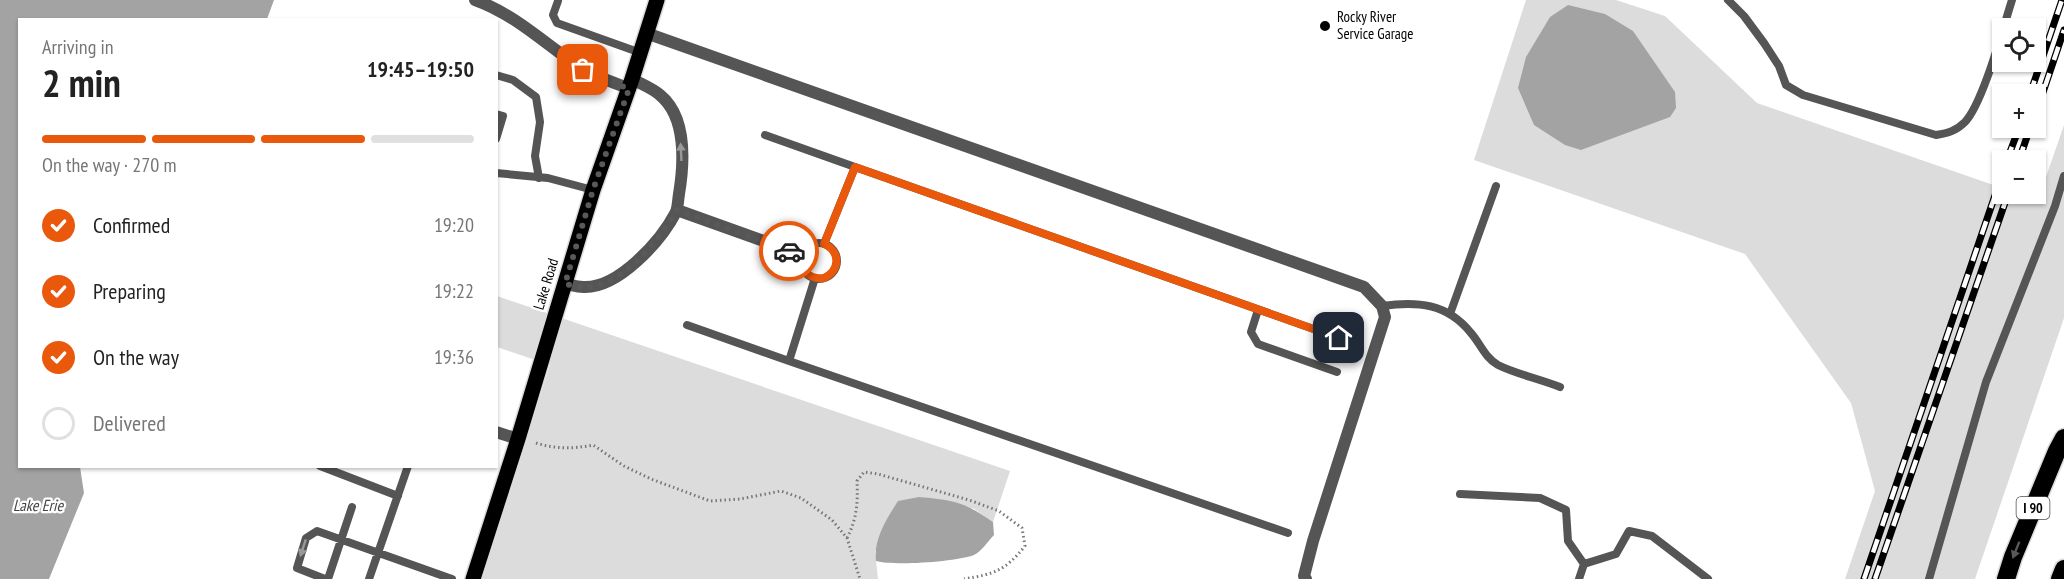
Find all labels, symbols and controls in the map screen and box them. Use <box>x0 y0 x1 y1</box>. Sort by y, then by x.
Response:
place label: Rocky River Service Garage <box>1337 7 1413 43</box>
map controls <box>1992 18 2046 204</box>
button: locate <box>1992 18 2046 72</box>
marker: Rocky River Service Garage <box>1318 19 1332 33</box>
text: Arriving in <box>42 34 114 60</box>
pin <box>557 44 608 95</box>
icon: bag <box>566 53 599 86</box>
text: 19:45–19:50 <box>367 55 474 83</box>
text: 2 min <box>42 57 121 108</box>
button: + <box>1992 84 2046 138</box>
one-way arrow <box>677 143 686 162</box>
button: − <box>1992 150 2046 204</box>
text: On the way · 270 m <box>42 152 177 178</box>
icon: check <box>42 209 75 242</box>
text: Confirmed <box>93 211 170 239</box>
text: 19:20 <box>434 212 474 238</box>
courier <box>759 221 819 281</box>
icon: car <box>773 235 806 268</box>
street label: Lake Road <box>529 256 562 312</box>
icon: check <box>42 275 75 308</box>
text: Preparing <box>93 277 166 305</box>
text: 19:22 <box>434 278 474 304</box>
pin <box>1313 312 1364 363</box>
icon: home <box>1322 321 1355 354</box>
icon: check <box>42 341 75 374</box>
text: On the way <box>93 343 179 371</box>
text: 19:36 <box>434 344 474 370</box>
text: Delivered <box>93 409 166 437</box>
water label: Lake Erie <box>13 495 64 515</box>
road number: I 90 <box>2016 497 2050 519</box>
one-way arrow <box>298 539 307 557</box>
one-way arrow <box>2011 541 2020 559</box>

